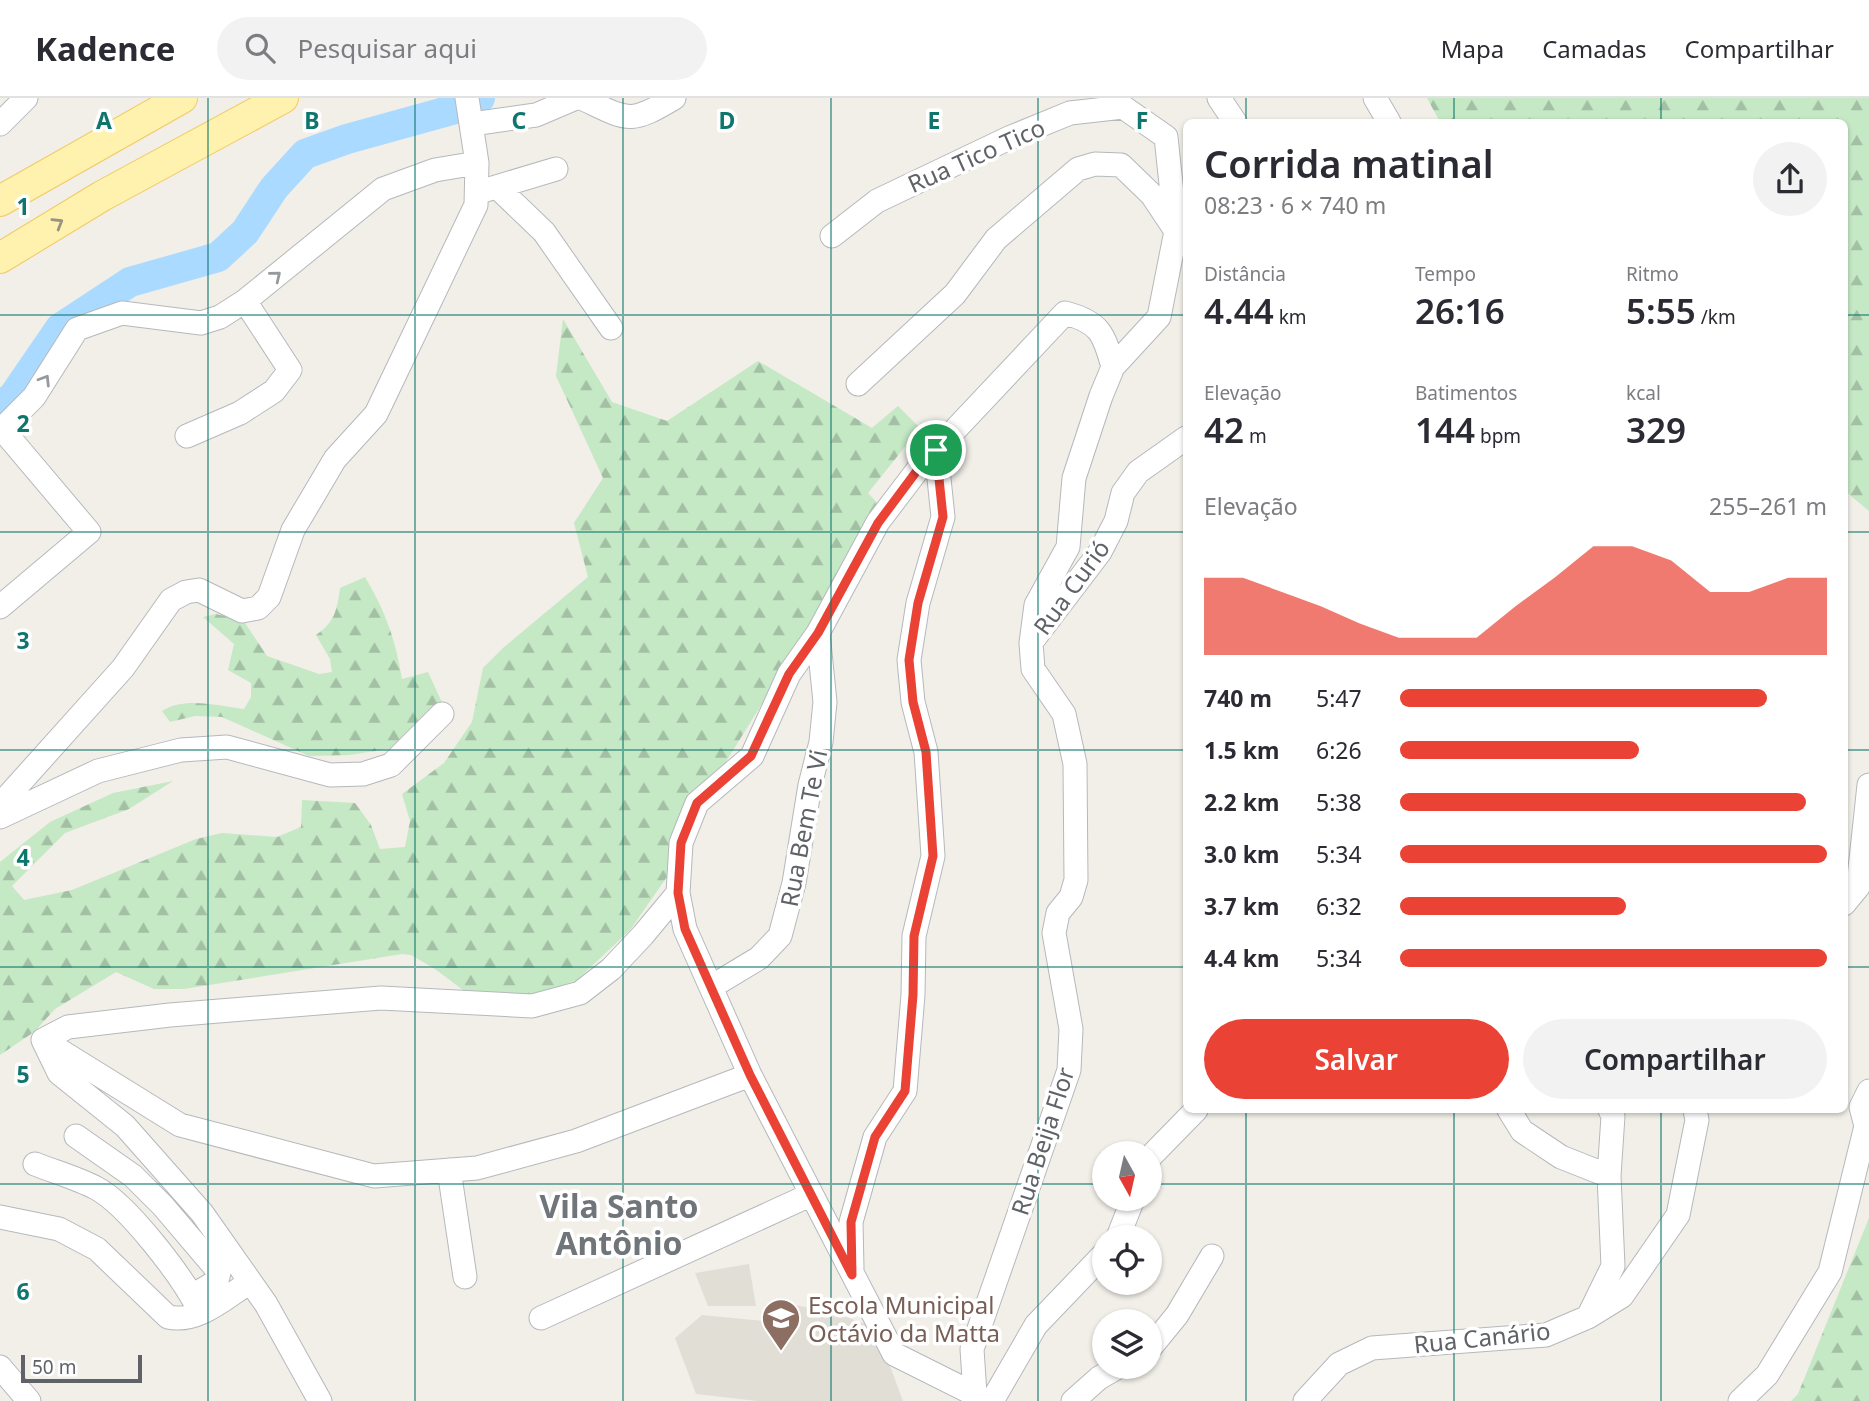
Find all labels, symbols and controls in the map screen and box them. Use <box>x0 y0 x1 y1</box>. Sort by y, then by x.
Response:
search box <box>217 17 707 80</box>
text: Kadence <box>35 26 175 71</box>
icon: search <box>241 29 279 67</box>
text: Pesquisar aqui <box>297 30 477 66</box>
text: Mapa <box>1441 32 1504 65</box>
text: Camadas <box>1542 32 1646 65</box>
text: Compartilhar <box>1684 32 1834 65</box>
text: A <box>96 104 112 136</box>
text: B <box>304 104 320 136</box>
text: C <box>512 104 527 136</box>
text: D <box>719 104 735 136</box>
text: E <box>928 104 940 136</box>
text: F <box>1136 104 1148 136</box>
street label: Rua Tico Tico <box>902 110 1050 200</box>
text: Corrida matinal <box>1204 137 1493 189</box>
button: share <box>1753 142 1827 216</box>
text: 08:23 · 6 × 740 m <box>1204 189 1386 221</box>
text: 1 <box>16 190 30 222</box>
one-way arrow <box>51 218 64 231</box>
text: Distância <box>1204 261 1286 287</box>
text: Tempo <box>1415 261 1476 287</box>
text: Ritmo <box>1626 261 1679 287</box>
one-way arrow <box>267 272 280 284</box>
text: 4.44 <box>1204 287 1274 334</box>
text: 26:16 <box>1415 287 1505 334</box>
text: 5:55 <box>1626 287 1696 334</box>
text: km <box>1274 304 1307 330</box>
text: /km <box>1696 304 1736 330</box>
one-way arrow <box>37 375 50 388</box>
text: Elevação <box>1204 380 1281 406</box>
text: Batimentos <box>1415 380 1517 406</box>
text: kcal <box>1626 380 1661 406</box>
text: 42 <box>1204 406 1244 453</box>
text: 144 <box>1415 406 1475 453</box>
text: 329 <box>1626 406 1686 453</box>
text: 2 <box>16 407 30 439</box>
pin <box>906 420 966 480</box>
text: m <box>1244 423 1267 449</box>
text: bpm <box>1475 423 1521 449</box>
icon: arrive <box>917 431 955 469</box>
text: Elevação <box>1204 490 1298 522</box>
text: 255–261 m <box>1709 490 1827 522</box>
street label: Rua Curió <box>1025 533 1117 641</box>
text: 3 <box>16 624 30 656</box>
text: 740 m <box>1204 682 1272 714</box>
text: 5:47 <box>1316 682 1362 714</box>
text: 1.5 km <box>1204 734 1279 766</box>
text: 6:26 <box>1316 734 1362 766</box>
street label: Rua Bem Te Vi <box>772 747 834 909</box>
text: 2.2 km <box>1204 786 1279 818</box>
text: 5:38 <box>1316 786 1362 818</box>
text: 3.0 km <box>1204 838 1279 870</box>
text: 5:34 <box>1316 838 1362 870</box>
text: 4 <box>16 841 30 873</box>
text: 3.7 km <box>1204 890 1279 922</box>
text: 6:32 <box>1316 890 1362 922</box>
text: 4.4 km <box>1204 942 1279 974</box>
text: 5:34 <box>1316 942 1362 974</box>
button: Salvar <box>1204 1019 1509 1099</box>
button: Compartilhar <box>1523 1019 1827 1099</box>
text: 5 <box>16 1058 30 1090</box>
street label: Rua Beija Flor <box>1003 1063 1081 1219</box>
north arrow <box>1092 1141 1162 1211</box>
map controls <box>1092 1141 1162 1379</box>
district label: Vila Santo Antônio <box>540 1184 698 1264</box>
button: locate <box>1092 1225 1162 1295</box>
text: 6 <box>16 1275 30 1307</box>
place label: Escola Municipal Octávio da Matta <box>808 1288 1000 1349</box>
school or university icon: Escola Municipal Octávio da Matta <box>760 1297 802 1352</box>
button: layers <box>1092 1309 1162 1379</box>
street label: Rua Canário <box>1412 1313 1552 1361</box>
scale bar <box>21 1352 142 1384</box>
text: 50 m <box>32 1354 76 1380</box>

